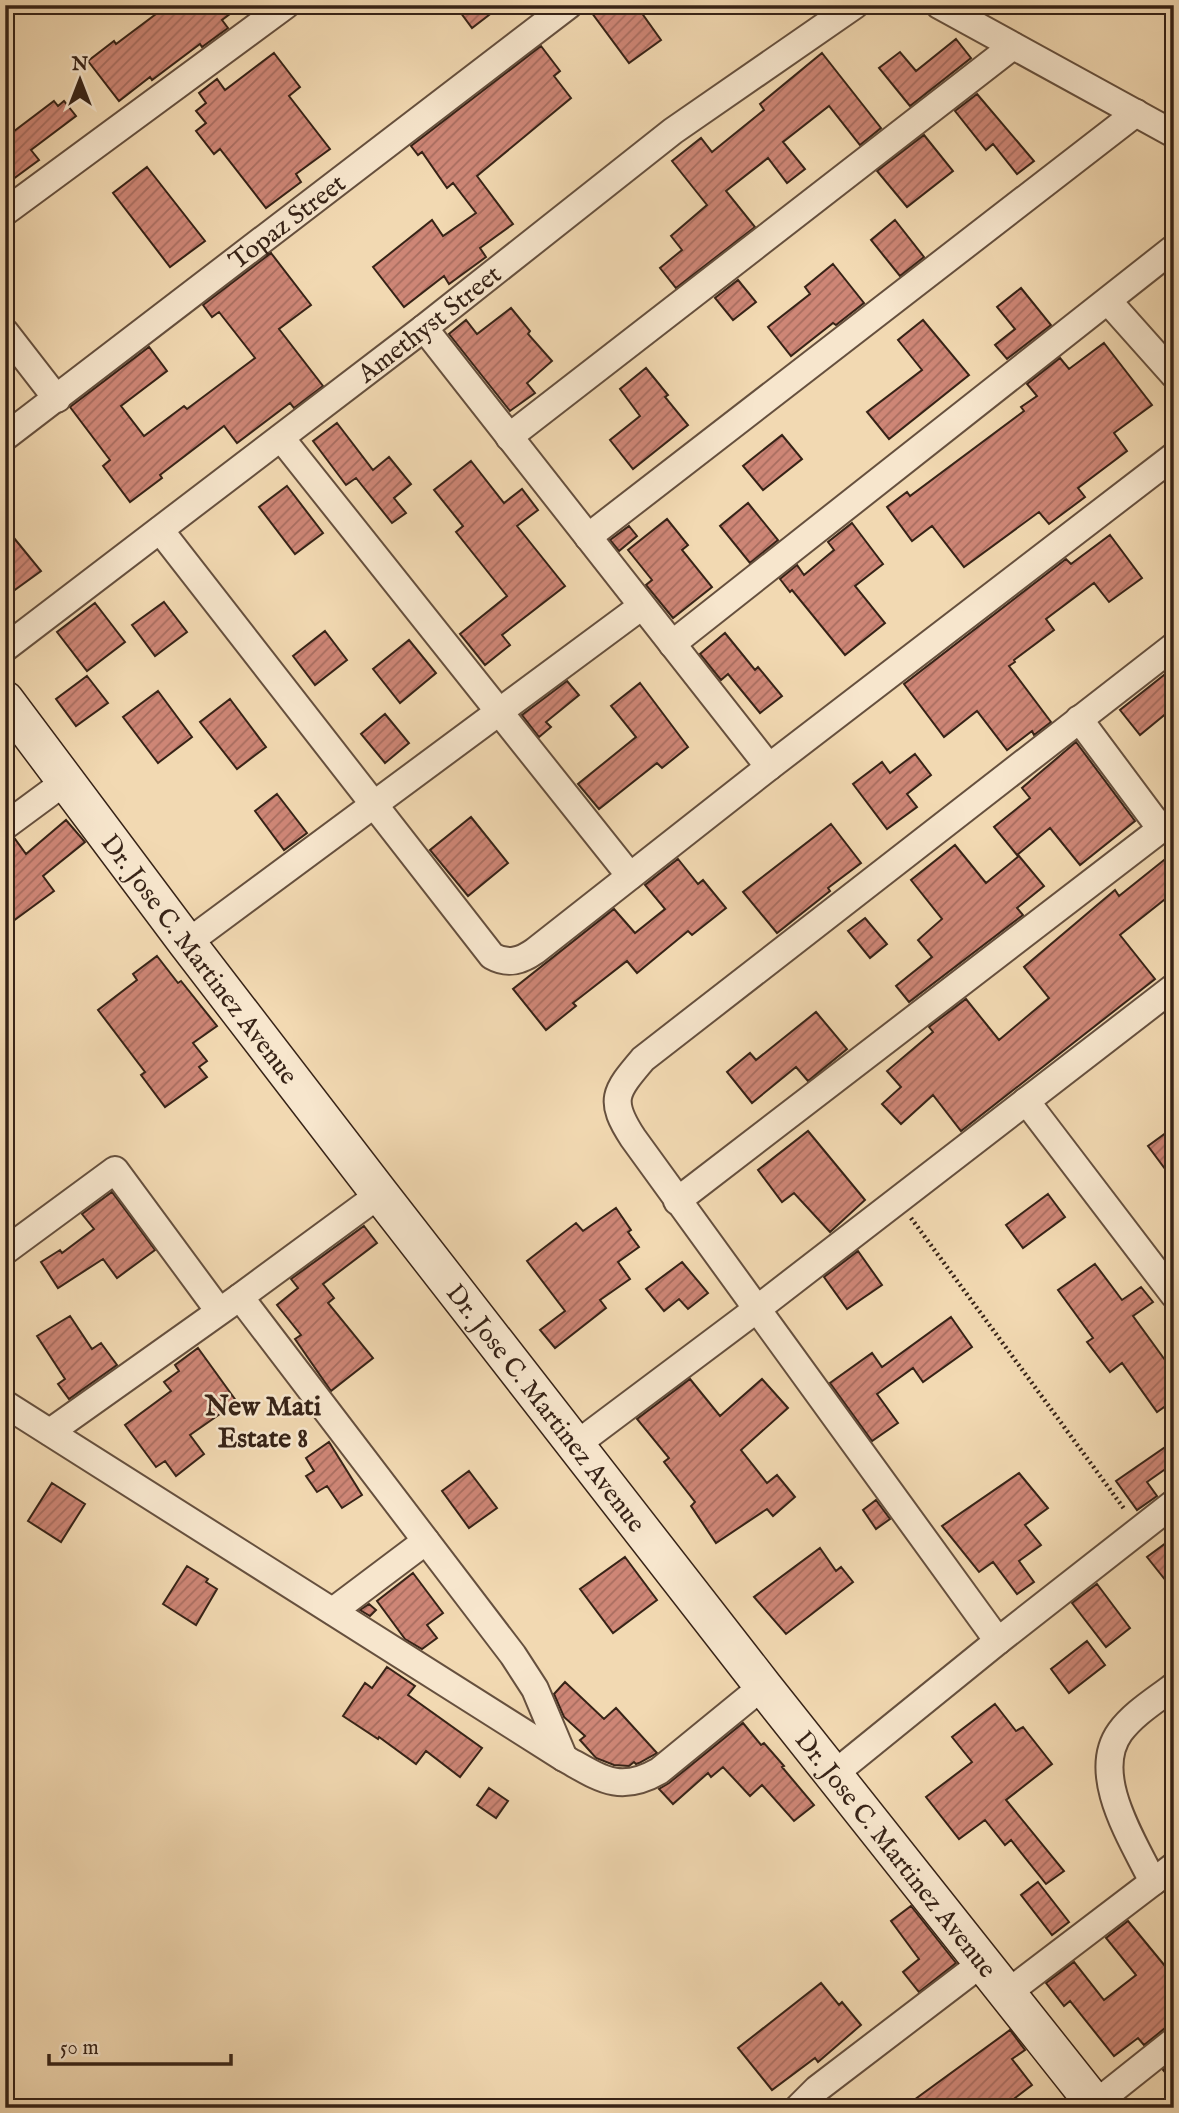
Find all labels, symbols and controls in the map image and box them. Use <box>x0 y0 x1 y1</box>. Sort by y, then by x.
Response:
north arrow <box>46 46 116 116</box>
text: N <box>71 53 89 77</box>
street label: Topaz Street <box>223 167 353 277</box>
street label: Amethyst Street <box>351 258 508 391</box>
street label: Dr. Jose C. Martinez Avenue <box>93 828 305 1091</box>
street label: Dr. Jose C. Martinez Avenue <box>438 1278 652 1540</box>
district label: New Mati Estate 8 <box>204 1390 322 1457</box>
street label: Dr. Jose C. Martinez Avenue <box>787 1725 1003 1985</box>
scale bar <box>49 2022 231 2066</box>
text: 50 m <box>60 2035 99 2062</box>

